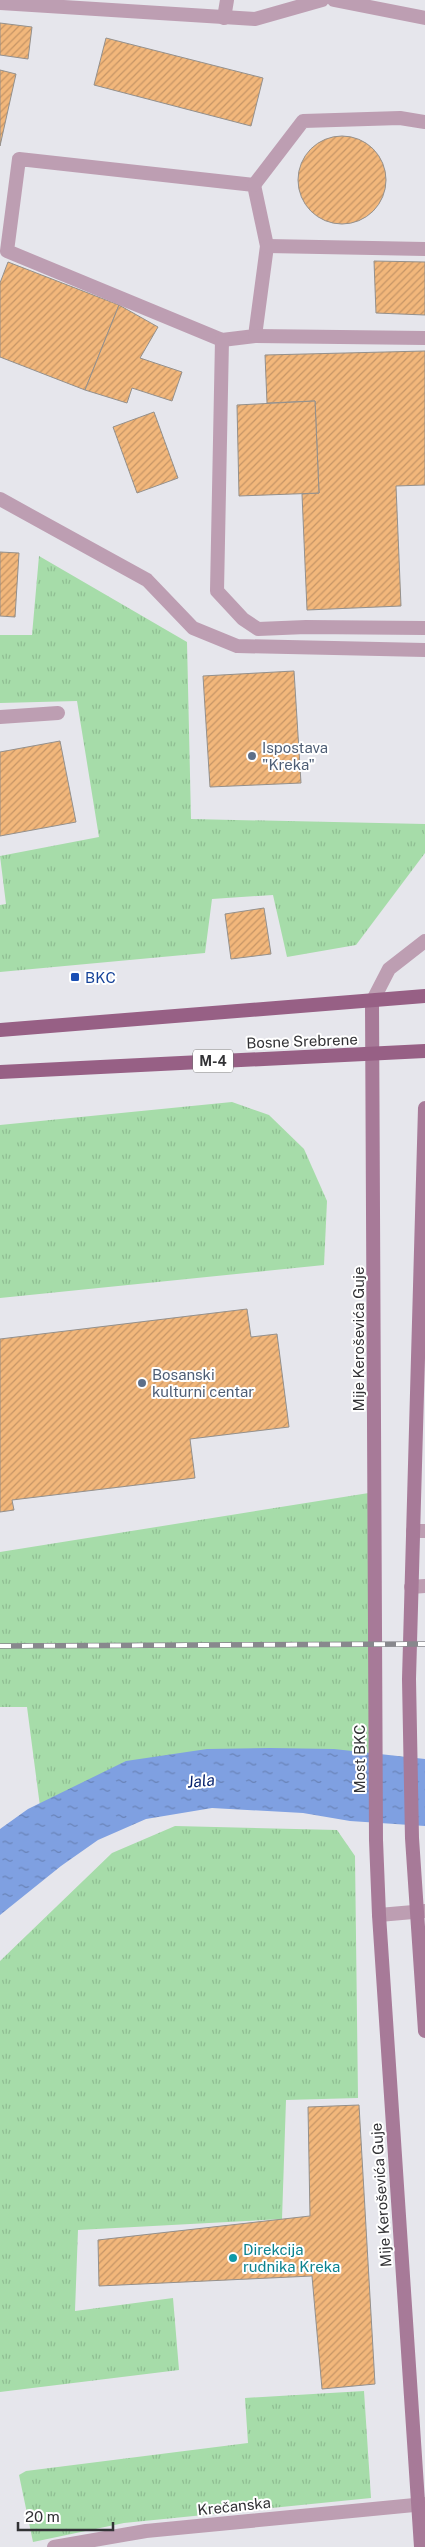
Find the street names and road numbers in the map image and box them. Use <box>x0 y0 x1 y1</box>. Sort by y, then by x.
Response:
street label: Bosne Srebrene <box>246 1031 358 1051</box>
road number: M-4 <box>193 1050 233 1072</box>
street label: Mije Keroševića Guje <box>350 1267 367 1411</box>
street label: Most BKC <box>351 1724 368 1794</box>
street label: Mije Keroševića Guje <box>367 2122 395 2268</box>
street label: Krečanska <box>197 2494 271 2518</box>

